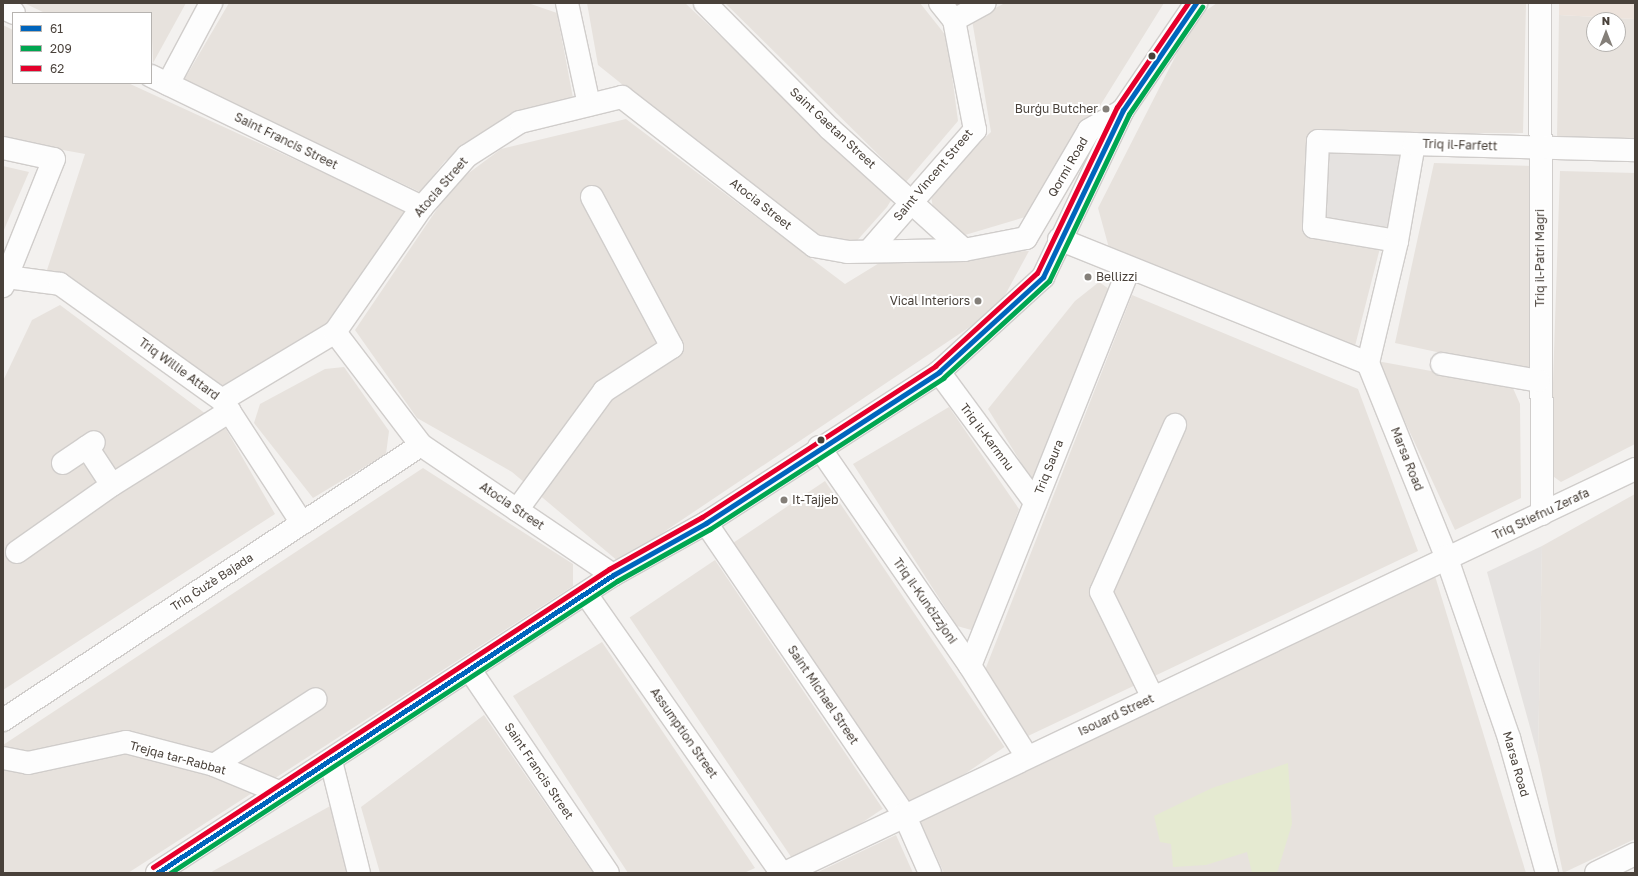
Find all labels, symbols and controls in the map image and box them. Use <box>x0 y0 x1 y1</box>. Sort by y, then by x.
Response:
legend <box>12 12 152 84</box>
north arrow <box>1586 12 1626 52</box>
text: N <box>1602 14 1610 27</box>
text: 61 <box>50 21 63 36</box>
text: 209 <box>50 41 72 56</box>
unlabelled marker <box>1147 51 1157 61</box>
text: 62 <box>50 61 64 76</box>
street label: Saint Gaetan Street <box>787 84 879 172</box>
place label: Burġu Butcher <box>1015 102 1098 116</box>
marker: Burġu Butcher <box>1101 104 1111 114</box>
street label: Saint Francis Street <box>232 110 340 172</box>
street label: Saint Vincent Street <box>890 126 976 224</box>
street label: Qormi Road <box>1045 134 1091 200</box>
street label: Triq il-Farfett <box>1422 136 1498 154</box>
street label: Atocia Street <box>411 154 471 220</box>
street label: Atocia Street <box>727 175 795 233</box>
street label: Triq il-Patri Magri <box>1533 209 1547 307</box>
place label: Bellizzi <box>1096 270 1137 284</box>
marker: Bellizzi <box>1083 272 1093 282</box>
place label: Vical Interiors <box>890 294 970 308</box>
marker: Vical Interiors <box>973 296 983 306</box>
street label: Triq Willie Attard <box>136 335 222 403</box>
street label: Triq il-Karmnu <box>957 400 1017 474</box>
street label: Marsa Road <box>1388 425 1426 493</box>
unlabelled marker <box>816 435 826 445</box>
street label: Triq Saura <box>1032 438 1066 496</box>
street label: Atocia Street <box>477 479 547 533</box>
street label: Triq Stiefnu Zerafa <box>1490 485 1592 543</box>
place label: It-Tajjeb <box>792 493 838 507</box>
marker: It-Tajjeb <box>779 495 789 505</box>
street label: Triq Ġużè Bajada <box>168 550 256 614</box>
street label: Triq il-Kunċizzjoni <box>890 555 960 647</box>
street label: Saint Michael Street <box>785 643 861 747</box>
street label: Assumption Street <box>647 685 721 781</box>
street label: Isouard Street <box>1076 691 1156 739</box>
street label: Saint Francis Street <box>501 720 577 822</box>
street label: Marsa Road <box>1500 730 1532 798</box>
street label: Trejqa tar-Rabbat <box>128 738 228 778</box>

